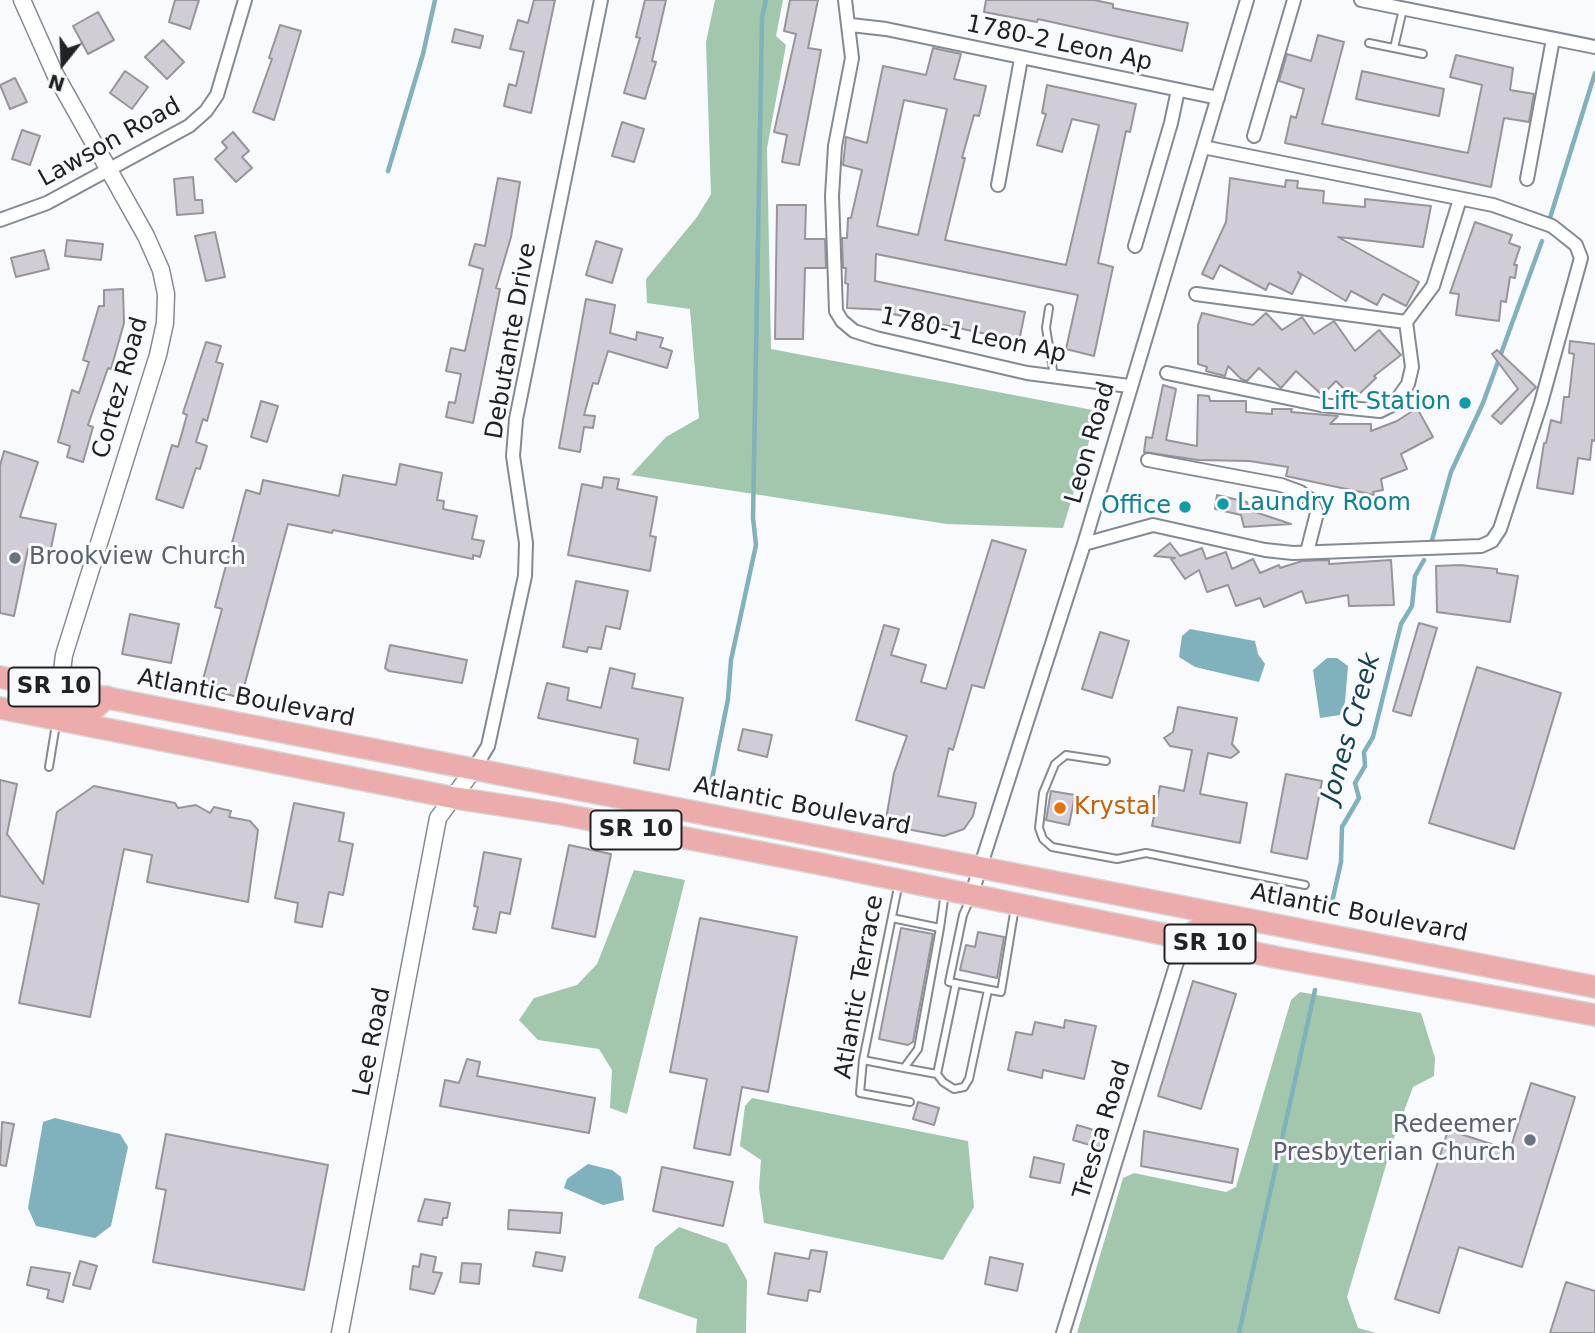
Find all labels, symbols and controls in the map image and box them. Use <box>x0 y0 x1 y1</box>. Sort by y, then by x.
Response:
street label: 1780-2 Leon Ap <box>963 10 1155 78</box>
north arrow <box>28 28 98 98</box>
text: N <box>46 70 67 96</box>
street label: Lawson Road <box>34 92 186 194</box>
street label: Debutante Drive <box>481 241 543 441</box>
street label: 1780-1 Leon Ap <box>877 302 1069 370</box>
street label: Cortez Road <box>87 314 155 462</box>
street label: Leon Road <box>1060 379 1122 507</box>
place label: Lift Station <box>1321 389 1451 417</box>
marker: Lift Station <box>1457 395 1473 411</box>
place label: Laundry Room <box>1237 490 1411 518</box>
place label: Office <box>1101 493 1171 521</box>
marker: Laundry Room <box>1215 496 1231 512</box>
marker: Office <box>1177 499 1193 515</box>
place label: Brookview Church <box>29 544 246 572</box>
marker: Brookview Church <box>7 550 23 566</box>
water label: Jones Creek <box>1316 650 1388 806</box>
street label: Atlantic Boulevard <box>135 664 357 734</box>
road number: SR 10 <box>8 667 100 706</box>
street label: Atlantic Boulevard <box>691 772 913 842</box>
place label: Krystal <box>1074 794 1157 822</box>
marker: Krystal <box>1052 800 1068 816</box>
road number: SR 10 <box>590 810 682 850</box>
street label: Atlantic Boulevard <box>1248 879 1470 949</box>
street label: Atlantic Terrace <box>830 893 890 1081</box>
road number: SR 10 <box>1164 925 1256 964</box>
street label: Lee Road <box>348 985 398 1099</box>
street label: Tresca Road <box>1068 1057 1138 1203</box>
place label: Redeemer Presbyterian Church <box>1273 1112 1516 1168</box>
marker: Redeemer Presbyterian Church <box>1522 1132 1538 1148</box>

